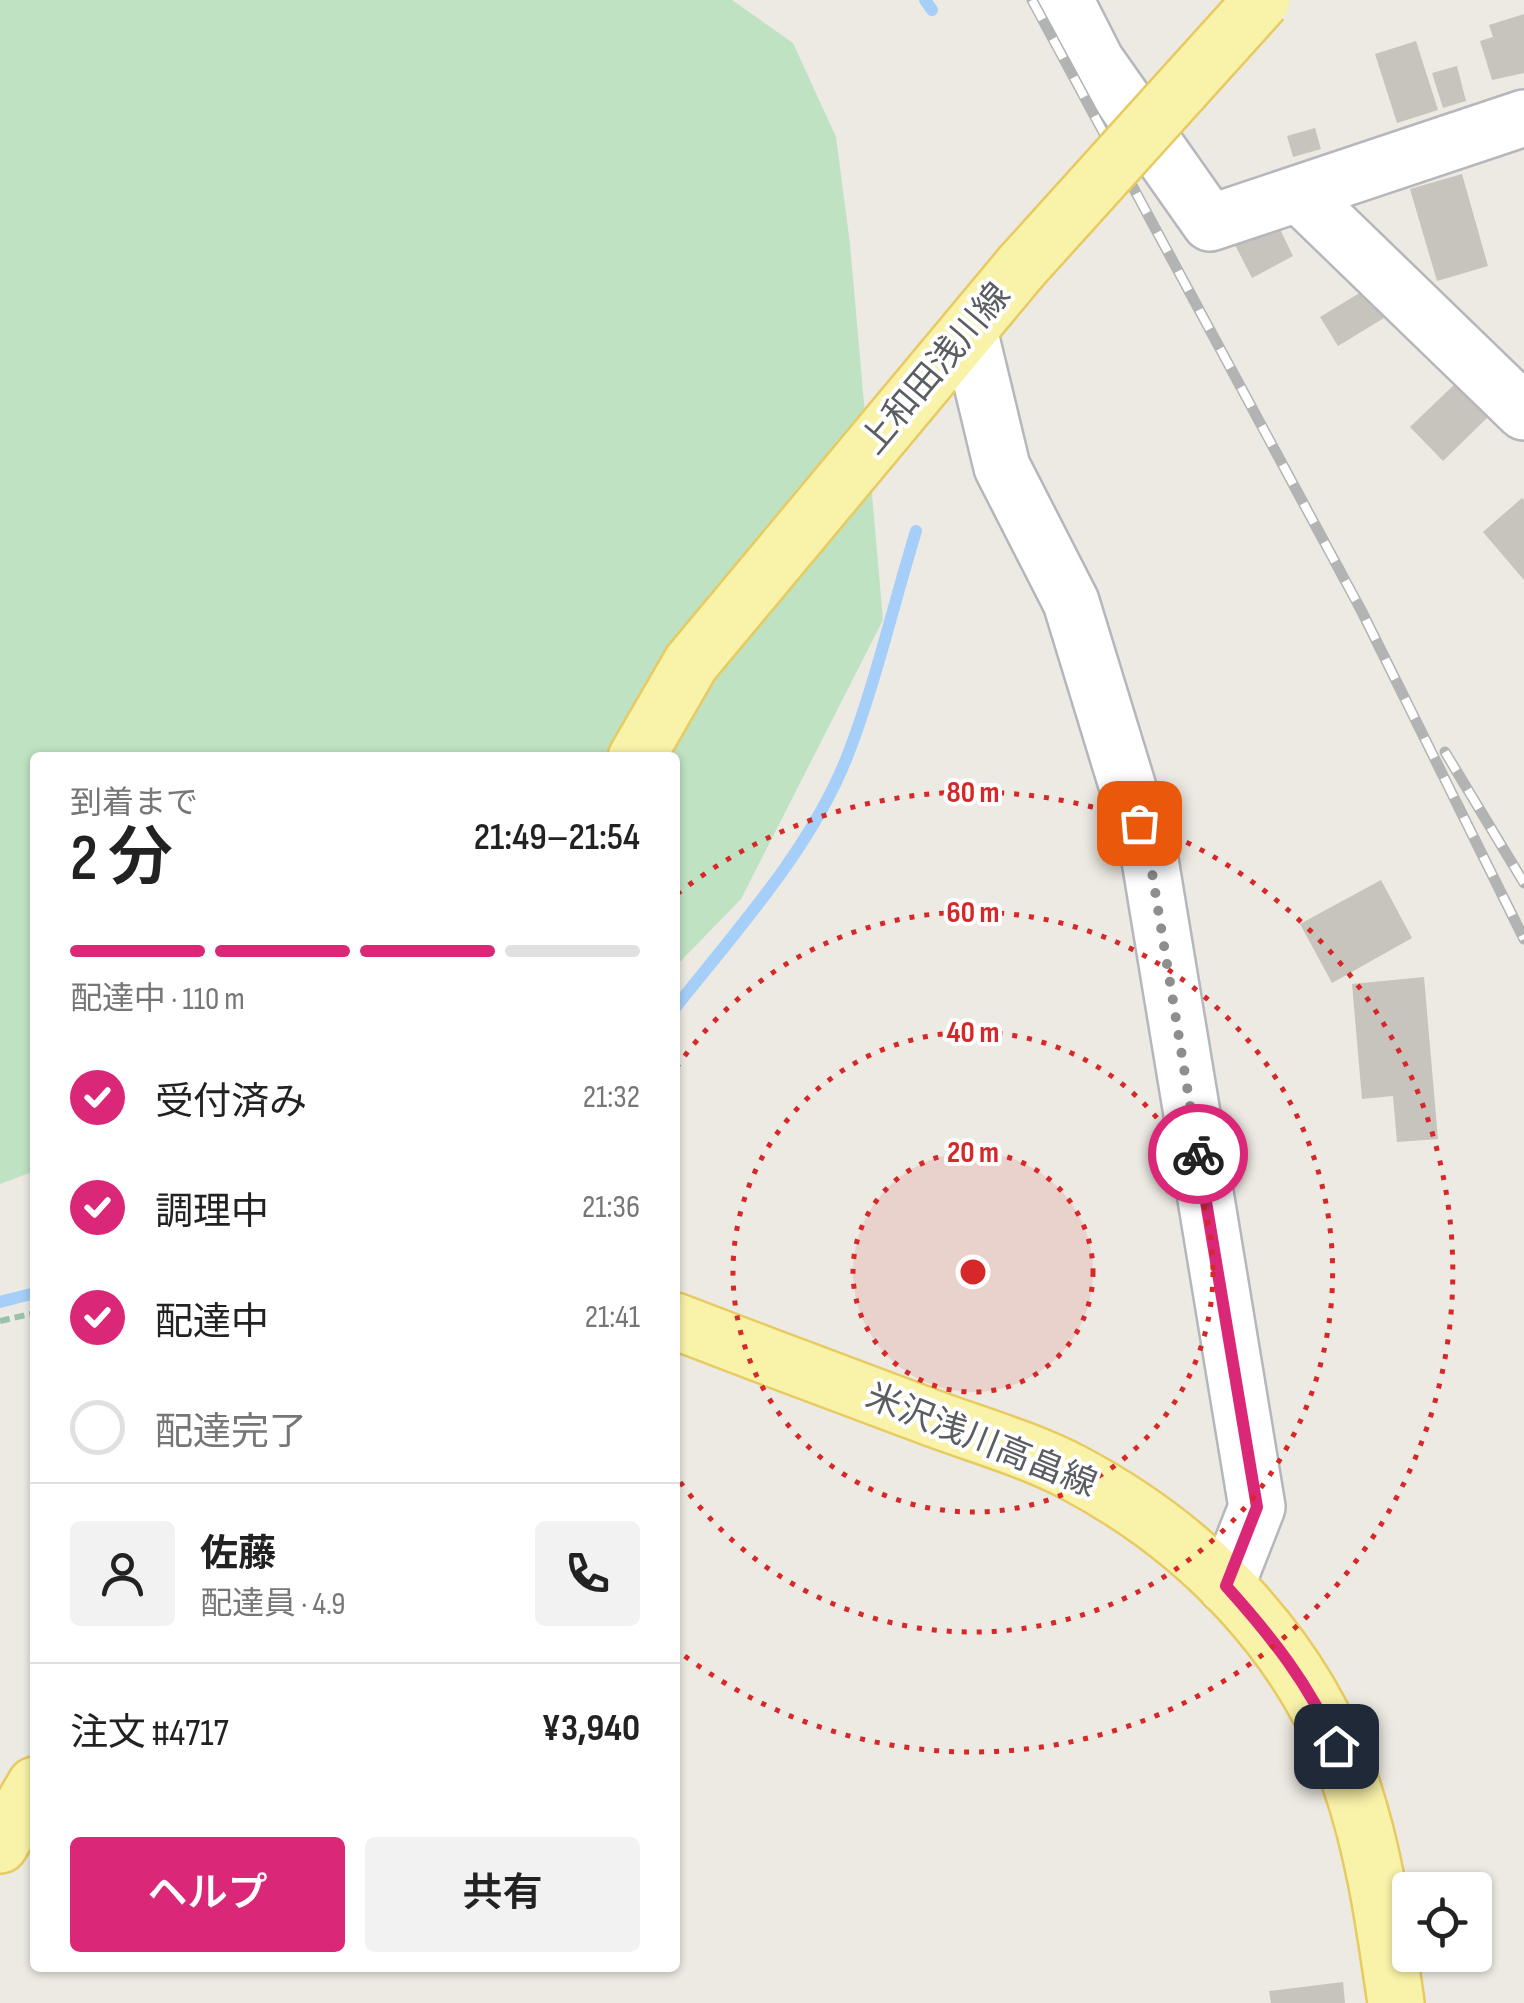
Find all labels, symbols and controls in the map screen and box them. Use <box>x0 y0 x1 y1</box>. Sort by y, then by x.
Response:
street label: 上和田浅川線 <box>852 275 1020 463</box>
text: 80 m <box>946 775 1000 811</box>
pin <box>1097 781 1182 866</box>
text: 到着まで <box>70 784 198 823</box>
icon: bag <box>1112 796 1167 851</box>
text: 21:49–21:54 <box>474 815 640 860</box>
text: 2 分 <box>70 821 173 899</box>
text: 60 m <box>947 895 999 931</box>
text: 配達中 · 110 m <box>70 980 245 1019</box>
text: 40 m <box>947 1015 999 1051</box>
icon: check <box>70 1070 125 1125</box>
text: 21:32 <box>583 1078 640 1117</box>
text: 受付済み <box>155 1080 307 1125</box>
courier <box>1148 1104 1248 1204</box>
icon: bike <box>1171 1127 1226 1182</box>
text: 20 m <box>947 1135 999 1171</box>
icon: check <box>70 1180 125 1235</box>
text: 21:36 <box>582 1188 640 1227</box>
text: 調理中 <box>155 1190 269 1235</box>
centre of rings <box>955 1254 991 1290</box>
icon: check <box>70 1290 125 1345</box>
text: 21:41 <box>585 1298 640 1337</box>
text: 配達中 <box>155 1300 269 1345</box>
street label: 米沢浅川高畠線 <box>859 1375 1103 1507</box>
text: 配達完了 <box>155 1410 307 1455</box>
button: person <box>70 1521 175 1626</box>
button: phone <box>535 1521 640 1626</box>
text: 佐藤 <box>200 1532 276 1577</box>
text: 配達員 · 4.9 <box>200 1585 345 1624</box>
pin <box>1294 1704 1379 1789</box>
text: ¥3,940 <box>541 1706 640 1751</box>
text: 注文 #4717 <box>70 1711 229 1756</box>
icon: home <box>1309 1719 1364 1774</box>
button: ヘルプ <box>70 1837 345 1952</box>
button: 共有 <box>365 1837 640 1952</box>
map controls <box>1392 1872 1492 1972</box>
button: locate <box>1392 1872 1492 1972</box>

